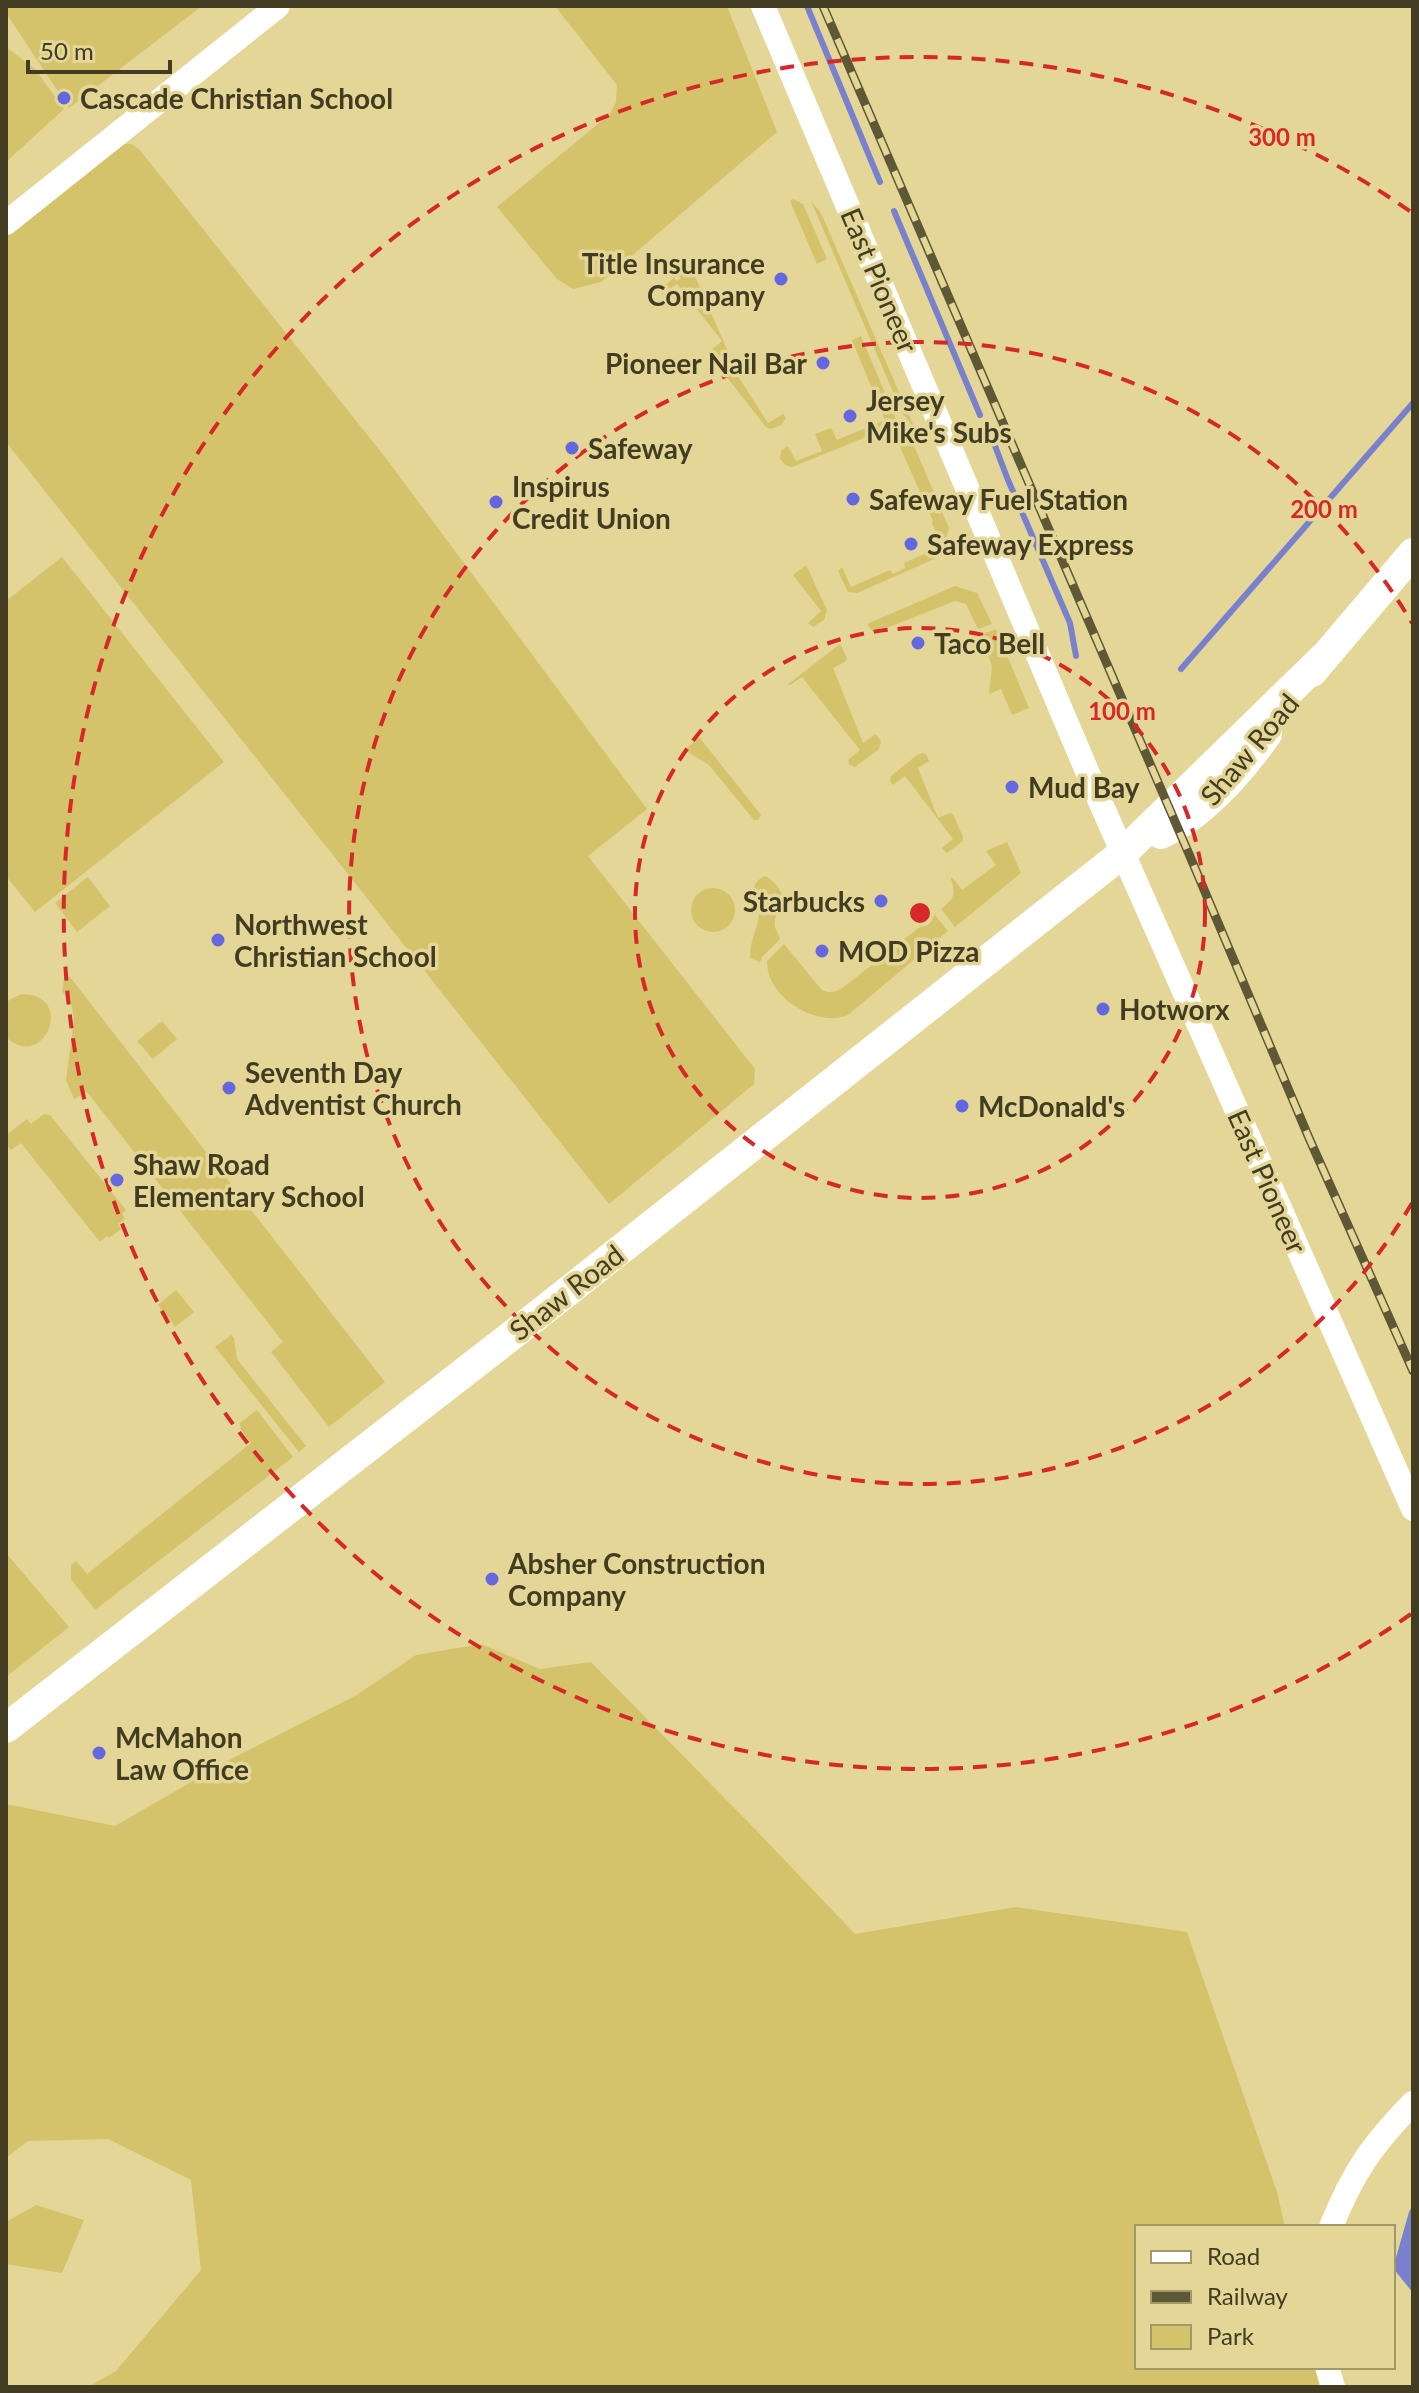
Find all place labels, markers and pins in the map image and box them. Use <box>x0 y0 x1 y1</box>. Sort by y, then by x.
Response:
place label: Cascade Christian School <box>80 81 393 115</box>
marker: Cascade Christian School <box>55 89 73 107</box>
place label: Title Insurance Company <box>582 246 765 312</box>
marker: Title Insurance Company <box>772 270 790 288</box>
place label: Pioneer Nail Bar <box>605 346 808 380</box>
marker: Pioneer Nail Bar <box>814 354 832 372</box>
place label: Jersey Mike's Subs <box>866 383 1012 449</box>
marker: Jersey Mike's Subs <box>841 407 859 425</box>
place label: Safeway <box>588 431 693 465</box>
marker: Safeway <box>563 439 581 457</box>
place label: Inspirus Credit Union <box>512 469 671 535</box>
place label: Safeway Fuel Station <box>869 482 1128 516</box>
marker: Safeway Fuel Station <box>844 490 862 508</box>
marker: Inspirus Credit Union <box>487 493 505 511</box>
place label: Safeway Express <box>927 527 1134 561</box>
marker: Safeway Express <box>902 535 920 553</box>
place label: Taco Bell <box>934 626 1045 660</box>
marker: Taco Bell <box>909 634 927 652</box>
place label: Mud Bay <box>1028 770 1140 804</box>
marker: Mud Bay <box>1003 778 1021 796</box>
place label: Starbucks <box>743 884 865 918</box>
marker: Starbucks <box>872 892 890 910</box>
centre of rings <box>906 899 934 927</box>
place label: Northwest Christian School <box>234 907 437 973</box>
marker: Northwest Christian School <box>209 931 227 949</box>
place label: MOD Pizza <box>838 934 980 968</box>
marker: MOD Pizza <box>813 942 831 960</box>
place label: Hotworx <box>1119 992 1230 1026</box>
marker: Hotworx <box>1094 1000 1112 1018</box>
place label: Seventh Day Adventist Church <box>244 1055 462 1121</box>
marker: Seventh Day Adventist Church <box>220 1079 238 1097</box>
place label: McDonald's <box>978 1089 1125 1123</box>
marker: McDonald's <box>953 1097 971 1115</box>
place label: Shaw Road Elementary School <box>133 1147 365 1213</box>
marker: Shaw Road Elementary School <box>108 1171 126 1189</box>
place label: Absher Construction Company <box>507 1546 765 1612</box>
marker: Absher Construction Company <box>483 1570 501 1588</box>
place label: McMahon Law Office <box>115 1720 249 1786</box>
marker: McMahon Law Office <box>90 1744 108 1762</box>

